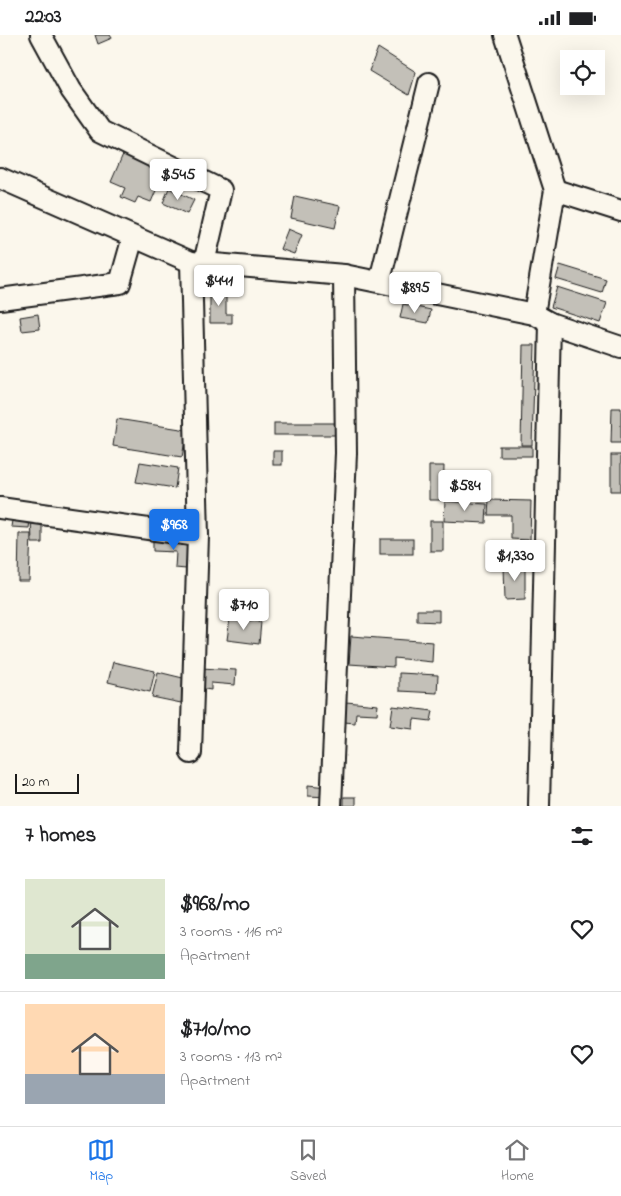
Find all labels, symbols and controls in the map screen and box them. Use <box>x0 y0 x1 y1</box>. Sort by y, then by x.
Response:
text: 22:03 <box>25 4 62 31</box>
map controls <box>560 50 605 95</box>
button: locate <box>560 50 605 95</box>
pin: $545 <box>148 159 208 201</box>
text: $545 <box>161 163 195 187</box>
pin: $441 <box>189 265 249 307</box>
text: $441 <box>205 269 233 293</box>
pin: $895 <box>385 271 445 314</box>
text: $895 <box>400 276 430 300</box>
pin: $584 <box>435 469 495 512</box>
text: $584 <box>449 474 481 498</box>
pin: $968 <box>144 509 204 551</box>
text: $968 <box>160 513 188 537</box>
pin: $1,330 <box>474 539 556 582</box>
text: $1,330 <box>496 544 534 568</box>
pin: $710 <box>214 589 274 631</box>
text: $710 <box>230 593 258 617</box>
scale bar <box>15 771 79 794</box>
text: 20 m <box>22 772 49 793</box>
text: 7 homes <box>25 821 96 851</box>
icon: filters <box>568 822 596 850</box>
text: $968/mo <box>180 890 250 920</box>
icon: home <box>65 899 125 959</box>
icon: heart <box>568 915 596 943</box>
text: 3 rooms · 116 m² <box>180 920 283 944</box>
text: Apartment <box>180 944 250 968</box>
text: $710/mo <box>180 1015 251 1045</box>
icon: home <box>65 1024 125 1084</box>
icon: heart <box>568 1040 596 1068</box>
text: 3 rooms · 113 m² <box>180 1045 282 1069</box>
text: Apartment <box>180 1069 250 1093</box>
tab: Map <box>87 1136 115 1187</box>
tab: Saved <box>290 1136 326 1187</box>
tab: Home <box>501 1136 534 1187</box>

